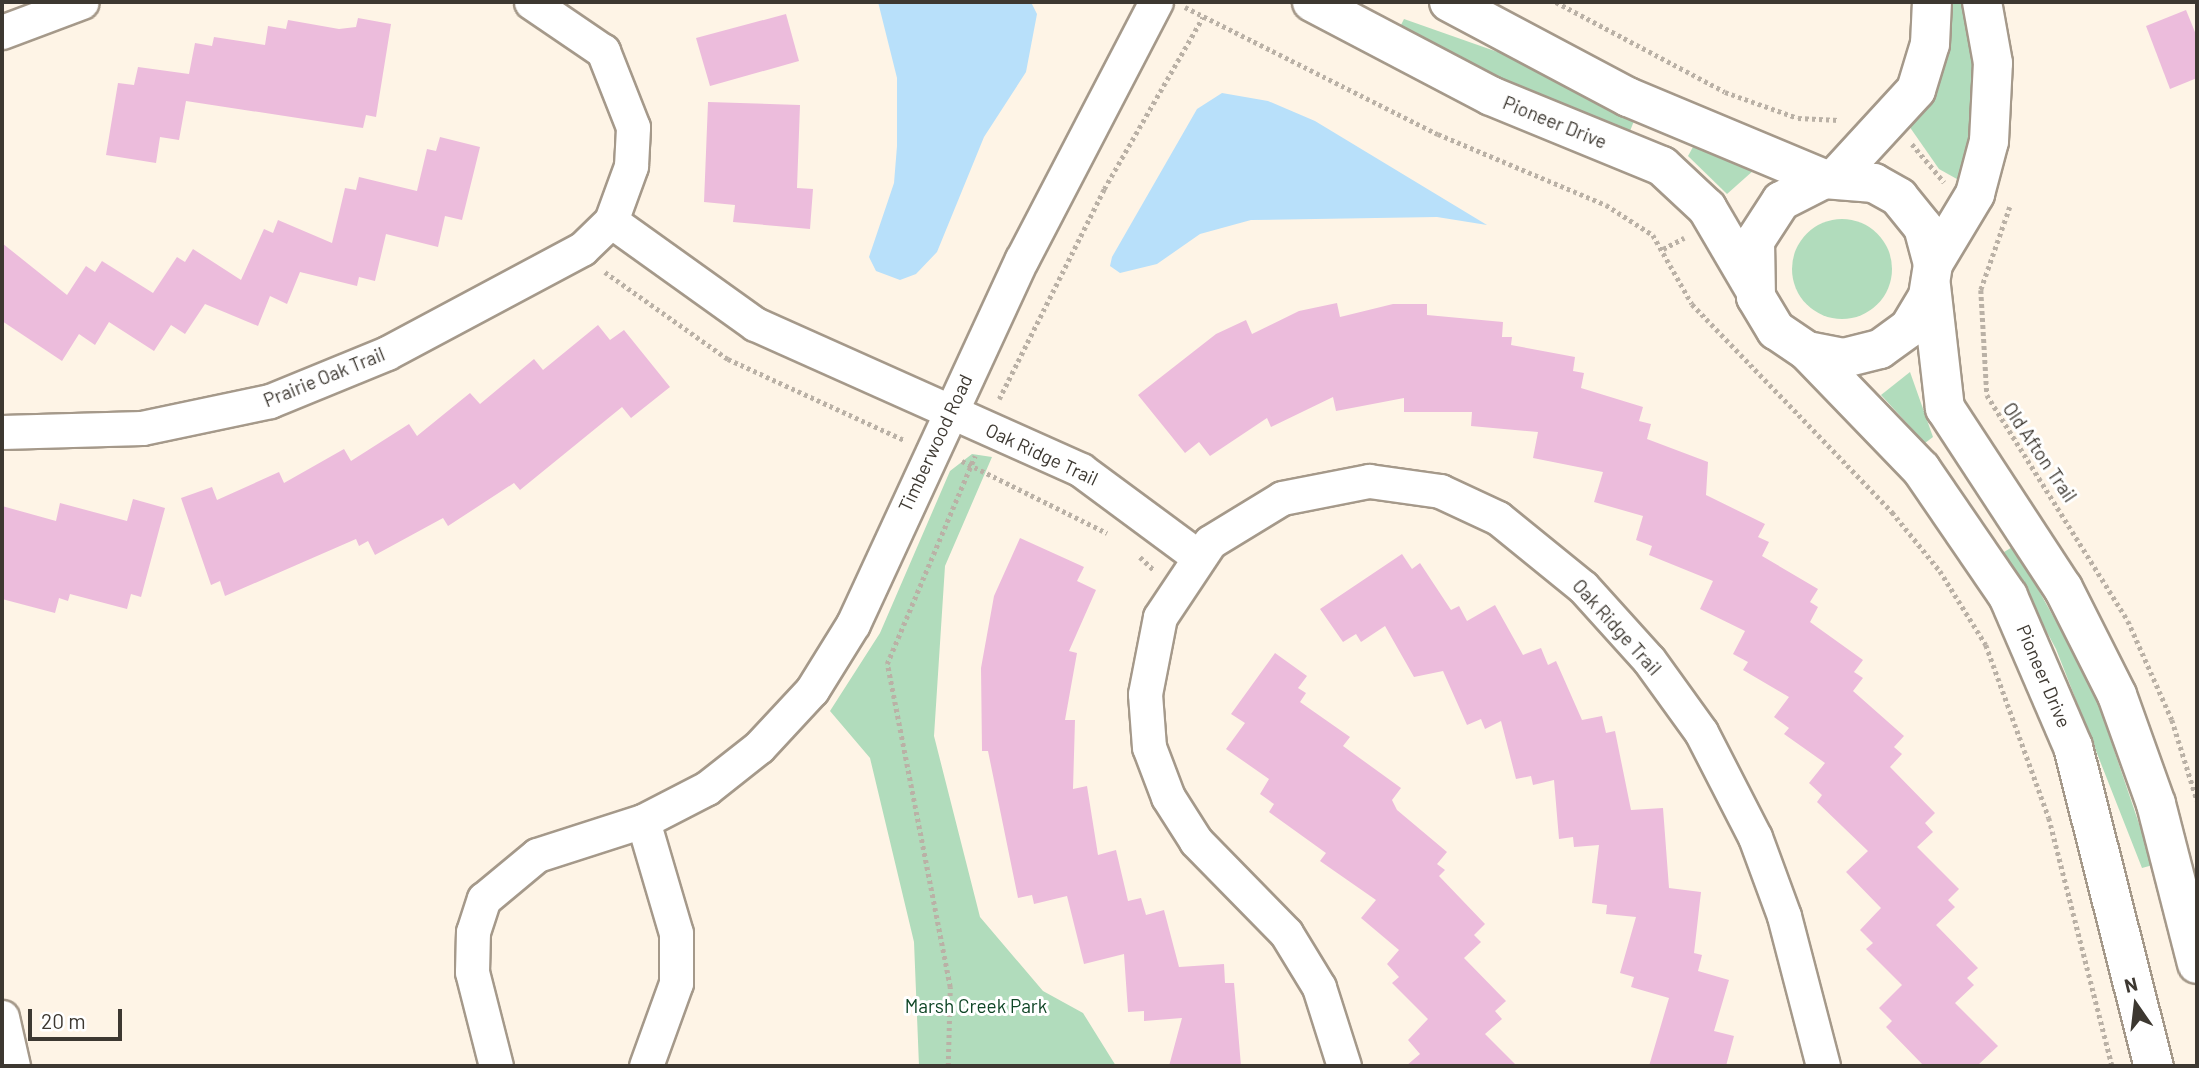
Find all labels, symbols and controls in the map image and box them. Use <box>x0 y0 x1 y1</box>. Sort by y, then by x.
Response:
street label: Pioneer Drive <box>1500 91 1610 153</box>
street label: Prairie Oak Trail <box>260 342 388 412</box>
street label: Timberwood Road <box>893 371 977 515</box>
street label: Old Afton Trail <box>1998 398 2082 506</box>
street label: Oak Ridge Trail <box>982 418 1102 490</box>
street label: Oak Ridge Trail <box>1568 574 1666 680</box>
street label: Pioneer Drive <box>2012 621 2076 731</box>
north arrow <box>2101 970 2171 1040</box>
text: N <box>2122 971 2140 997</box>
scale bar <box>32 995 126 1038</box>
park label: Marsh Creek Park <box>905 995 1047 1017</box>
text: 20 m <box>41 1008 86 1033</box>

